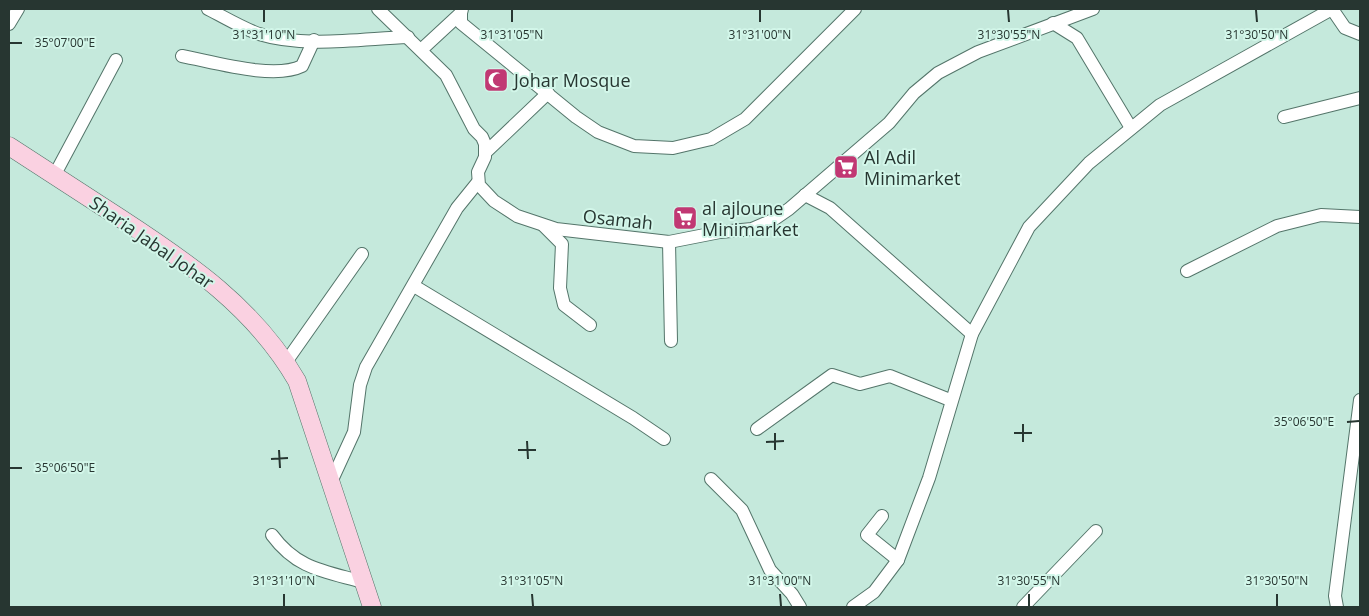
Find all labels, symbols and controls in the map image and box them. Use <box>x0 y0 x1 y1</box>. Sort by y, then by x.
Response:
text: 31°31'10"N <box>233 26 295 43</box>
text: 31°31'05"N <box>481 26 543 43</box>
text: 31°31'00"N <box>729 26 791 43</box>
text: 31°30'55"N <box>978 26 1040 43</box>
text: 31°30'50"N <box>1226 26 1288 43</box>
text: 35°07'00"E <box>35 34 95 51</box>
mosque icon: Johar Mosque <box>483 67 509 93</box>
place label: Johar Mosque <box>512 68 631 92</box>
place label: Al Adil Minimarket <box>864 145 960 190</box>
supermarket icon: Al Adil Minimarket <box>833 154 859 180</box>
street label: Sharia Jabal Johar <box>85 190 219 294</box>
place label: al ajloune Minimarket <box>702 196 798 241</box>
street label: Osamah <box>582 203 654 235</box>
supermarket icon: al ajloune Minimarket <box>672 205 698 231</box>
text: 35°06'50"E <box>1274 413 1334 430</box>
text: 35°06'50"E <box>35 459 95 476</box>
text: 31°31'10"N <box>253 572 315 589</box>
text: 31°31'05"N <box>501 572 563 589</box>
text: 31°31'00"N <box>749 572 811 589</box>
text: 31°30'55"N <box>998 572 1060 589</box>
text: 31°30'50"N <box>1246 572 1308 589</box>

